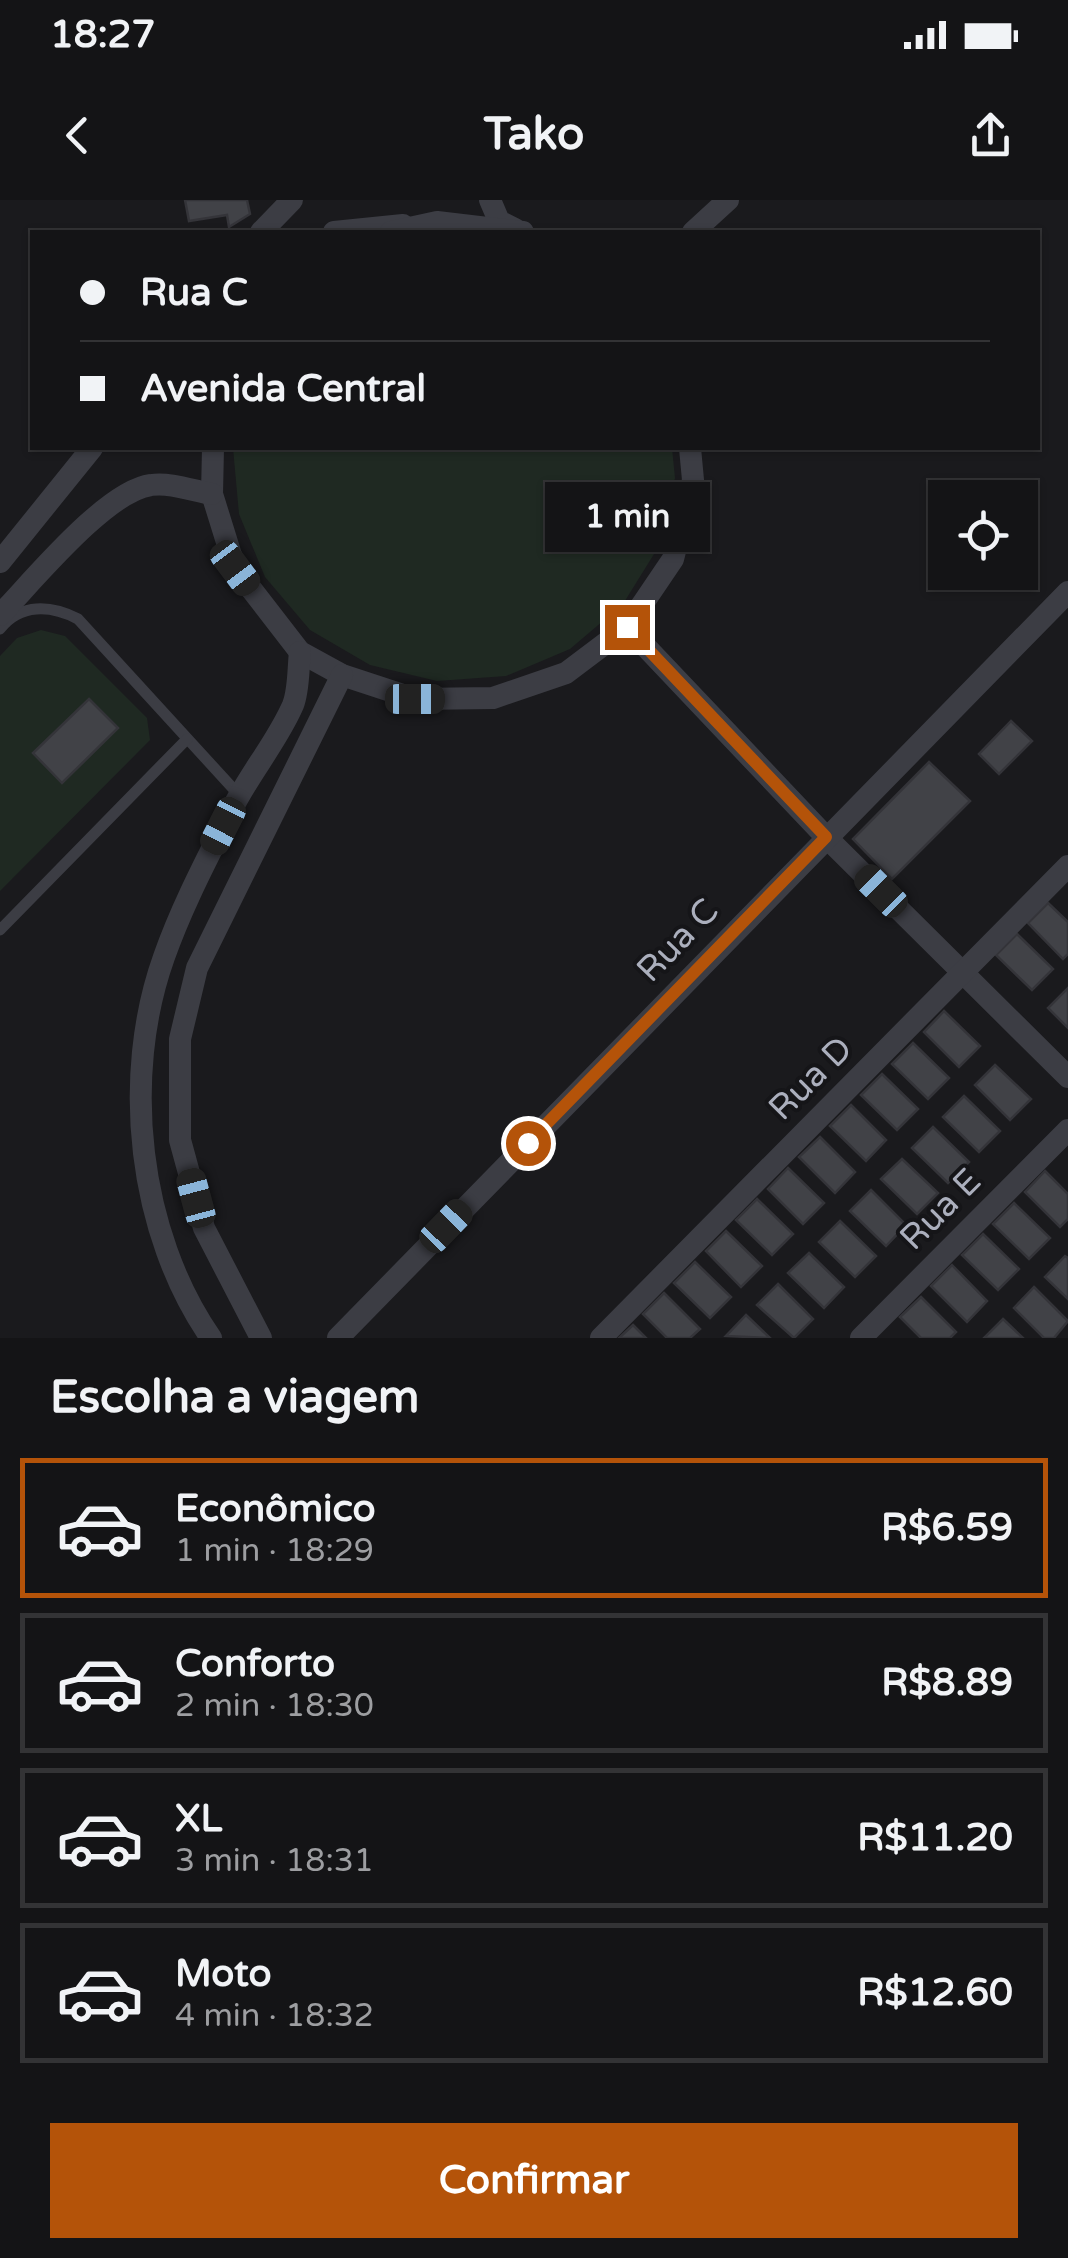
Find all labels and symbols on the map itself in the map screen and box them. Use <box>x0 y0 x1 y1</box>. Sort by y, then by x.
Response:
callout: 1 min <box>544 482 710 552</box>
car <box>205 535 265 601</box>
route end <box>605 605 650 650</box>
car <box>385 684 445 714</box>
car <box>196 792 250 860</box>
car <box>849 859 913 923</box>
street label: Rua C <box>628 890 727 991</box>
street label: Rua D <box>760 1028 861 1129</box>
route start <box>506 1121 551 1166</box>
street label: Rua E <box>891 1160 990 1259</box>
car <box>174 1165 218 1231</box>
car <box>414 1194 478 1258</box>

